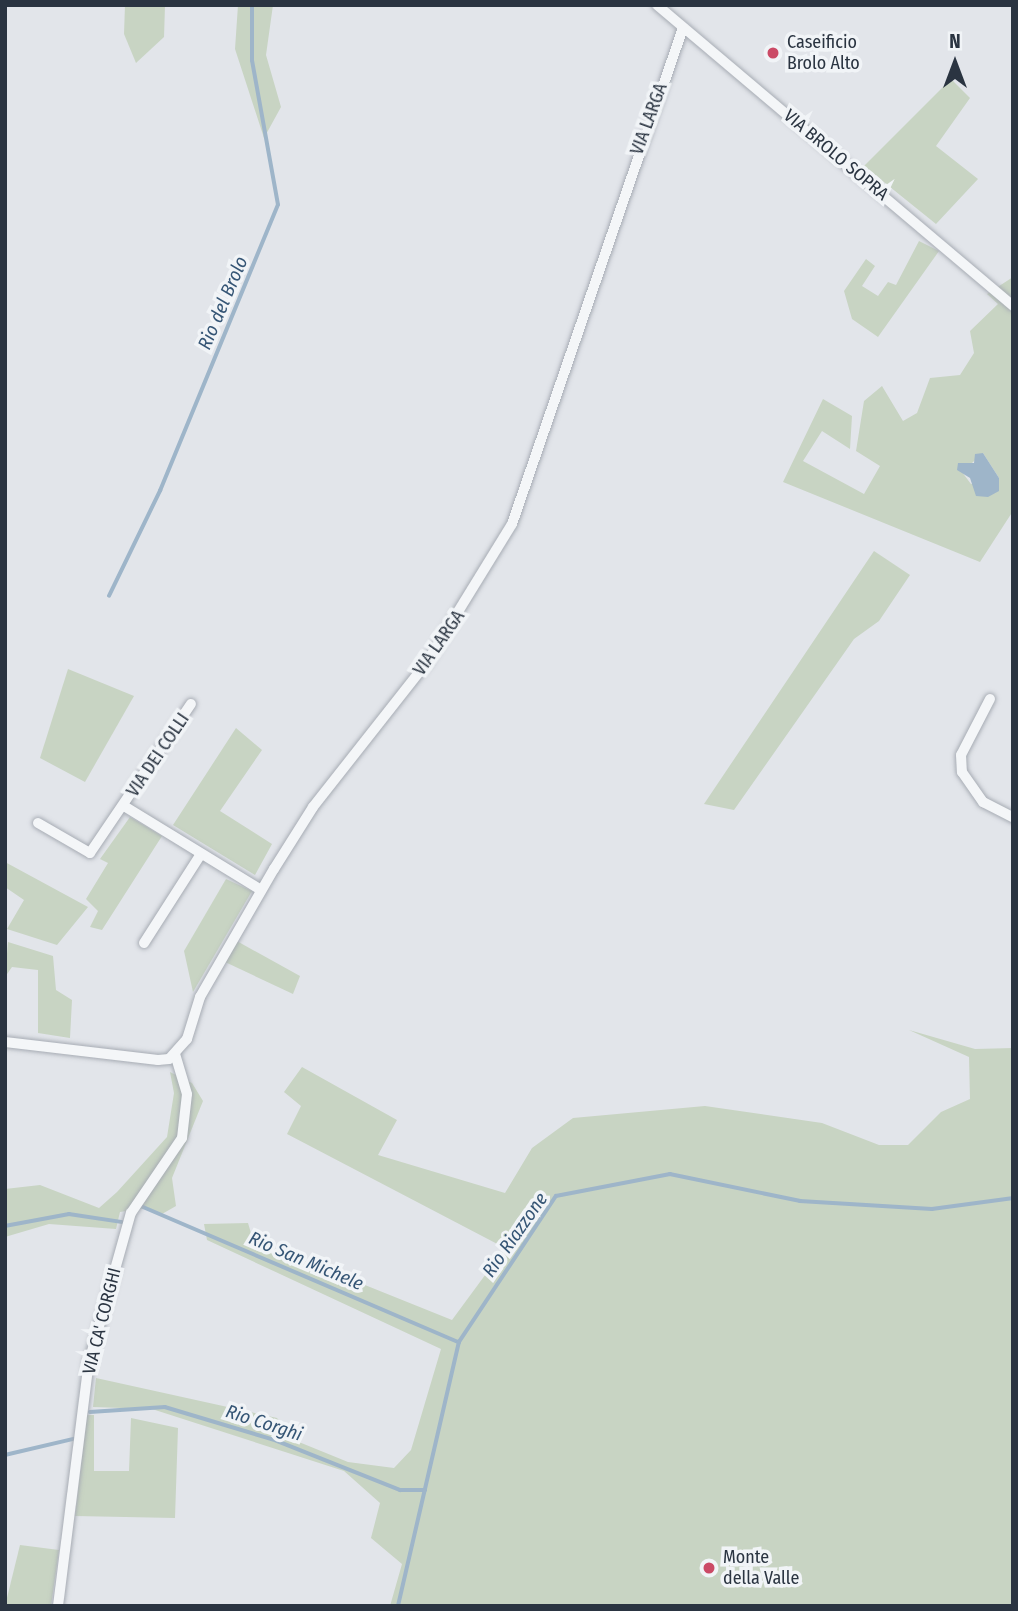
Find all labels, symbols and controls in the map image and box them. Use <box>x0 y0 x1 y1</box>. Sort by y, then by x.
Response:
north arrow <box>920 28 990 98</box>
text: N <box>949 30 961 53</box>
place label: Caseificio Brolo Alto <box>787 32 860 74</box>
marker: Caseificio Brolo Alto <box>765 45 781 61</box>
street label: VIA LARGA <box>626 80 672 158</box>
street label: VIA BROLO SOPRA <box>779 105 893 205</box>
water label: Rio del Brolo <box>193 253 253 353</box>
street label: VIA LARGA <box>409 606 469 680</box>
street label: VIA DEI COLLI <box>122 709 194 801</box>
water label: Rio Riazzone <box>478 1188 552 1282</box>
water label: Rio San Michele <box>245 1227 367 1295</box>
street label: VIA CA' CORGHI <box>78 1265 126 1377</box>
water label: Rio Corghi <box>223 1400 305 1446</box>
place label: Monte della Valle <box>723 1547 799 1590</box>
marker: Monte della Valle <box>701 1560 717 1576</box>

